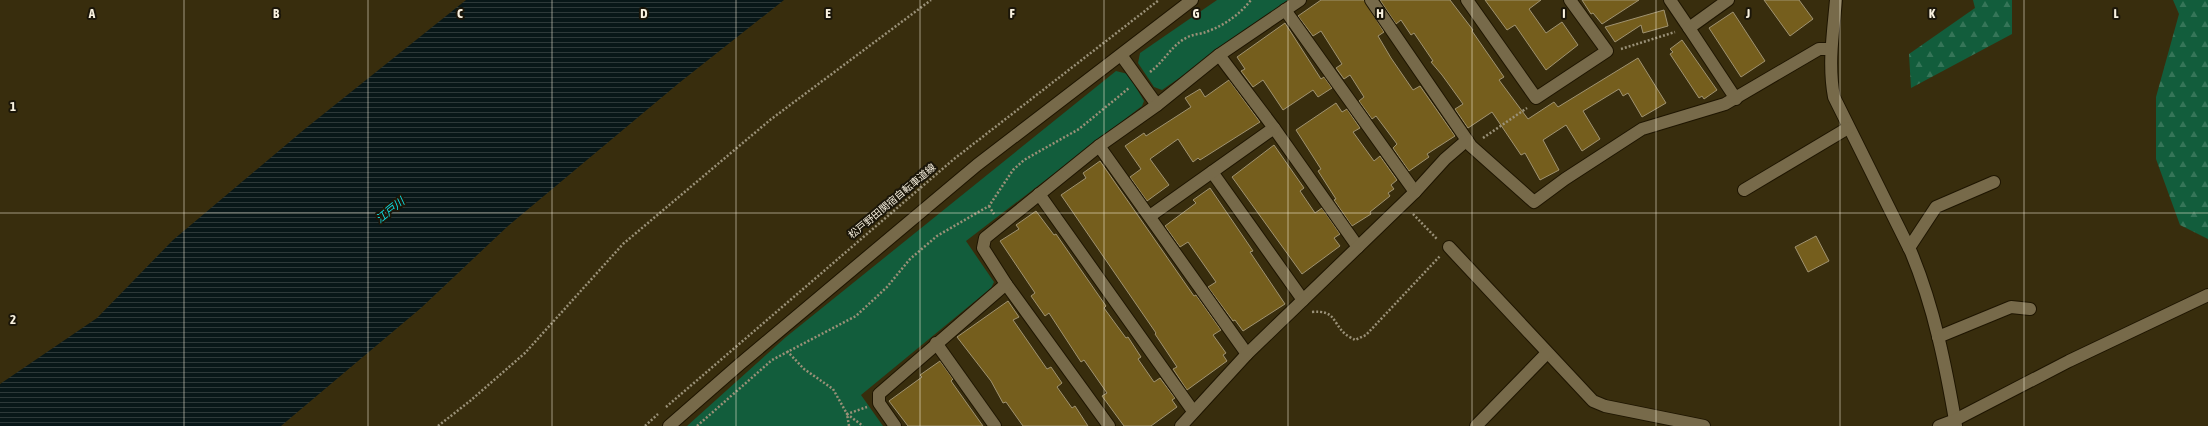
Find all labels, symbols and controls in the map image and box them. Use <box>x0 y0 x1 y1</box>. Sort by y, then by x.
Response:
text: A <box>88 6 96 21</box>
text: B <box>273 6 280 21</box>
text: C <box>457 6 463 21</box>
text: D <box>640 6 648 21</box>
text: E <box>825 6 831 21</box>
text: F <box>1009 6 1015 21</box>
text: G <box>1193 6 1200 21</box>
text: H <box>1376 6 1384 21</box>
text: I <box>1562 6 1566 21</box>
text: J <box>1745 6 1750 21</box>
text: K <box>1929 6 1936 21</box>
text: L <box>2113 6 2119 21</box>
text: 1 <box>10 99 16 114</box>
street label: 松戸野田関宿自転車道線 <box>846 161 938 241</box>
water label: 江戸川 <box>373 194 407 225</box>
text: 2 <box>10 312 16 327</box>

